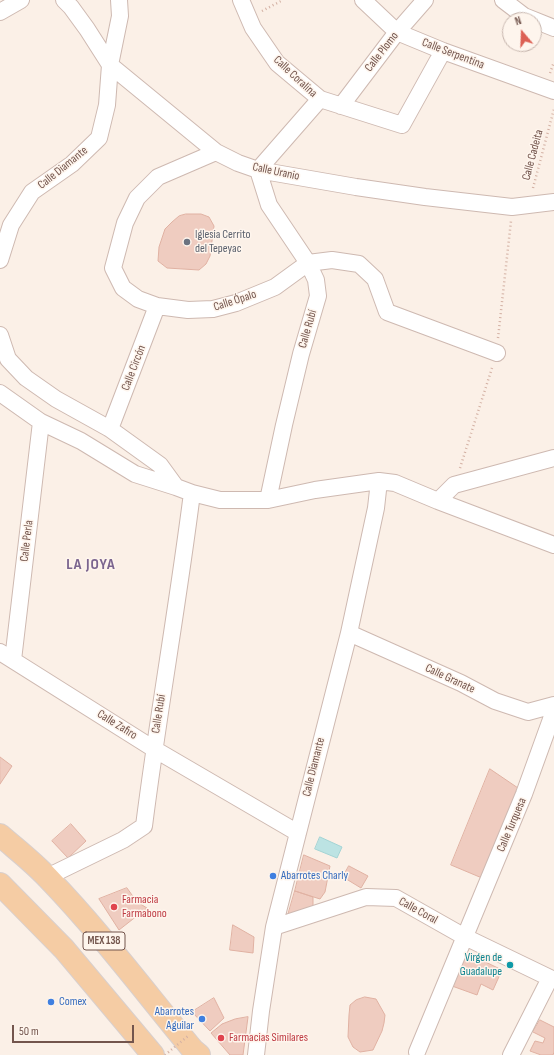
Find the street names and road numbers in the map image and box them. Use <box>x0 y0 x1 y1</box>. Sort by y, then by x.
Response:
street label: Calle Plomo <box>362 29 402 75</box>
street label: Calle Serpentina <box>420 36 486 72</box>
street label: Calle Coralina <box>270 53 320 101</box>
street label: Calle Cadeita <box>519 128 547 182</box>
street label: Calle Diamante <box>35 143 91 193</box>
street label: Calle Uranio <box>251 160 301 184</box>
street label: Calle Ópalo <box>212 287 258 315</box>
street label: Calle Rubí <box>296 308 320 350</box>
street label: Calle Circón <box>119 343 149 393</box>
street label: Calle Perla <box>17 519 37 563</box>
street label: Calle Granate <box>423 661 477 697</box>
street label: Calle Rubí <box>149 694 169 734</box>
street label: Calle Zafiro <box>94 707 140 743</box>
street label: Calle Diamante <box>300 736 328 798</box>
street label: Calle Turquesa <box>494 796 530 854</box>
street label: Calle Coral <box>396 894 440 928</box>
road number: MEX 138 <box>83 932 125 950</box>

